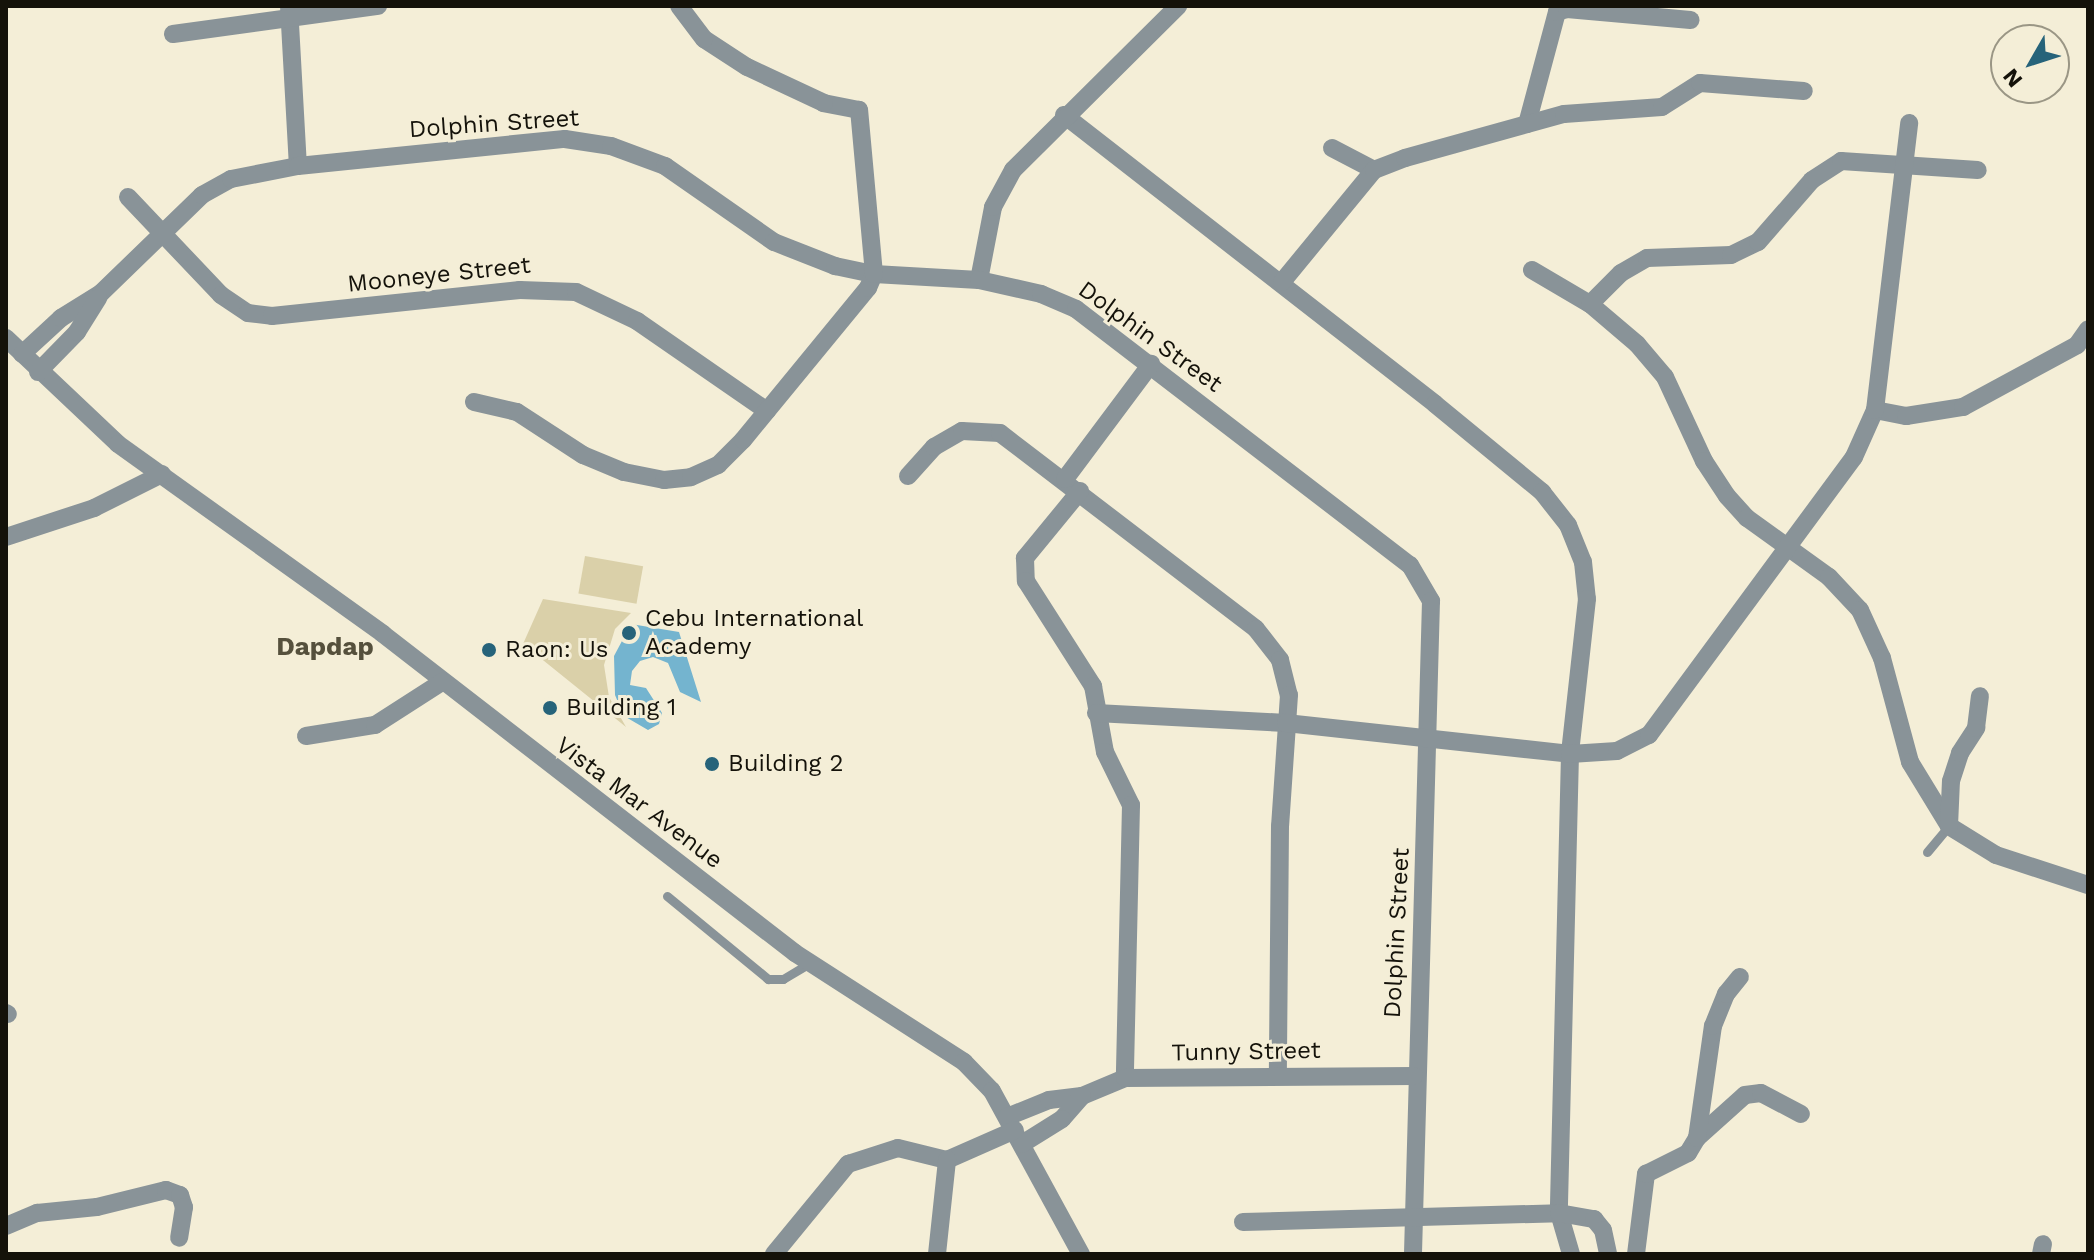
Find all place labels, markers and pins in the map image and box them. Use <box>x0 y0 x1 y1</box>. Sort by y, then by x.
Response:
place label: Cebu International Academy <box>645 605 863 661</box>
marker: Cebu International Academy <box>620 624 638 642</box>
place label: Raon: Us <box>505 636 609 664</box>
marker: Raon: Us <box>480 641 498 659</box>
place label: Building 1 <box>566 694 677 722</box>
marker: Building 1 <box>541 699 559 717</box>
place label: Building 2 <box>728 750 843 778</box>
marker: Building 2 <box>703 755 721 773</box>

